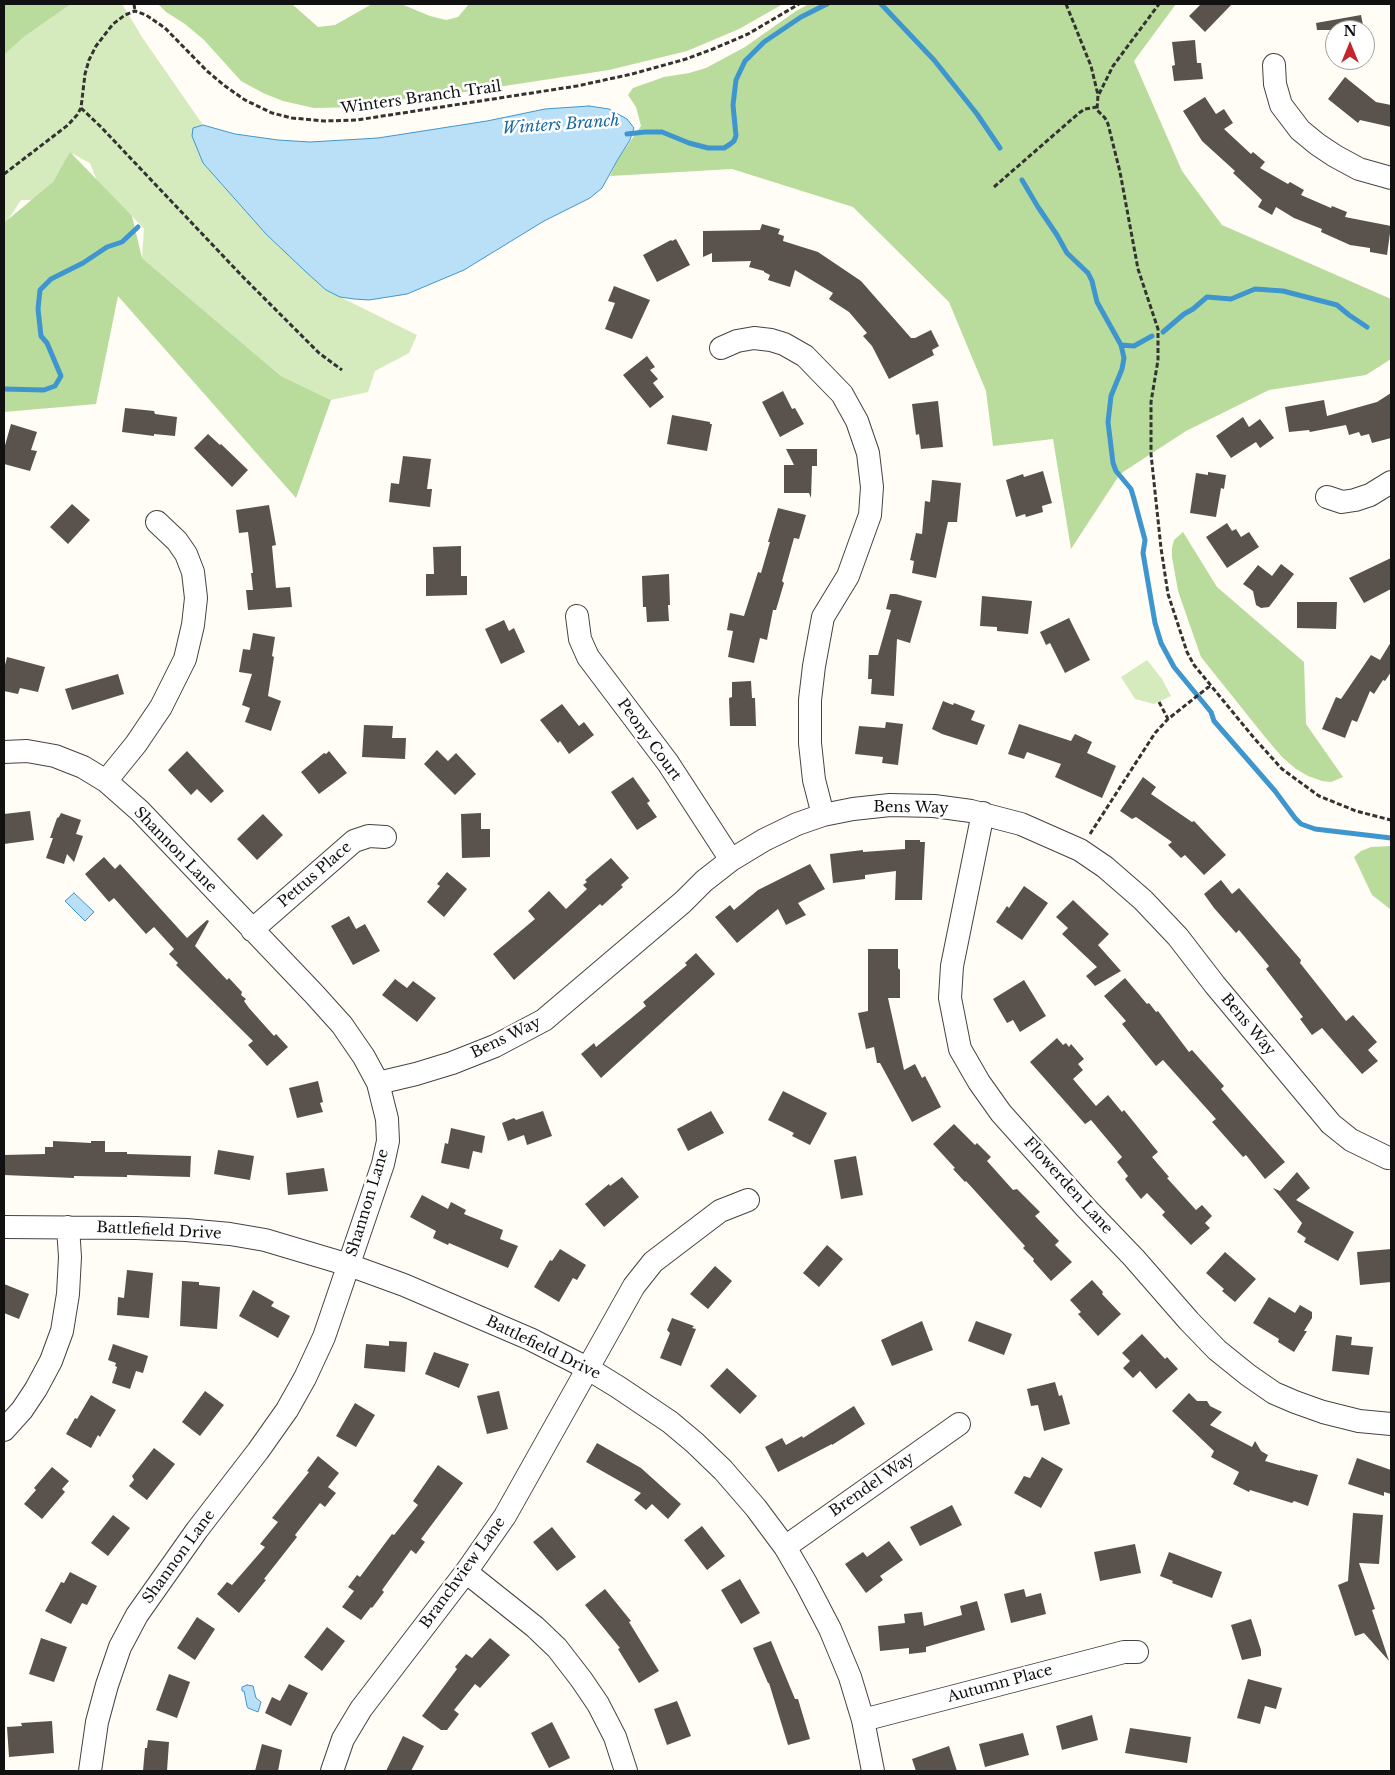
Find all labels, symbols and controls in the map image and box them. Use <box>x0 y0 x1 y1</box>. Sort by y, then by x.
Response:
north arrow <box>1325 20 1375 70</box>
text: N <box>1343 22 1357 40</box>
street label: Winters Branch Trail <box>340 78 502 118</box>
water label: Winters Branch <box>502 111 620 139</box>
street label: Peony Court <box>613 696 685 784</box>
street label: Bens Way <box>873 798 949 818</box>
street label: Shannon Lane <box>130 804 220 896</box>
street label: Pettus Place <box>275 838 355 912</box>
street label: Bens Way <box>1217 990 1279 1060</box>
street label: Bens Way <box>468 1013 544 1063</box>
street label: Flowerden Lane <box>1020 1134 1116 1238</box>
street label: Shannon Lane <box>343 1147 393 1259</box>
street label: Battlefield Drive <box>96 1219 222 1243</box>
street label: Battlefield Drive <box>483 1312 603 1384</box>
street label: Brendel Way <box>826 1449 918 1521</box>
street label: Shannon Lane <box>139 1507 219 1607</box>
street label: Branchview Lane <box>417 1514 509 1632</box>
street label: Autumn Place <box>946 1661 1054 1707</box>

